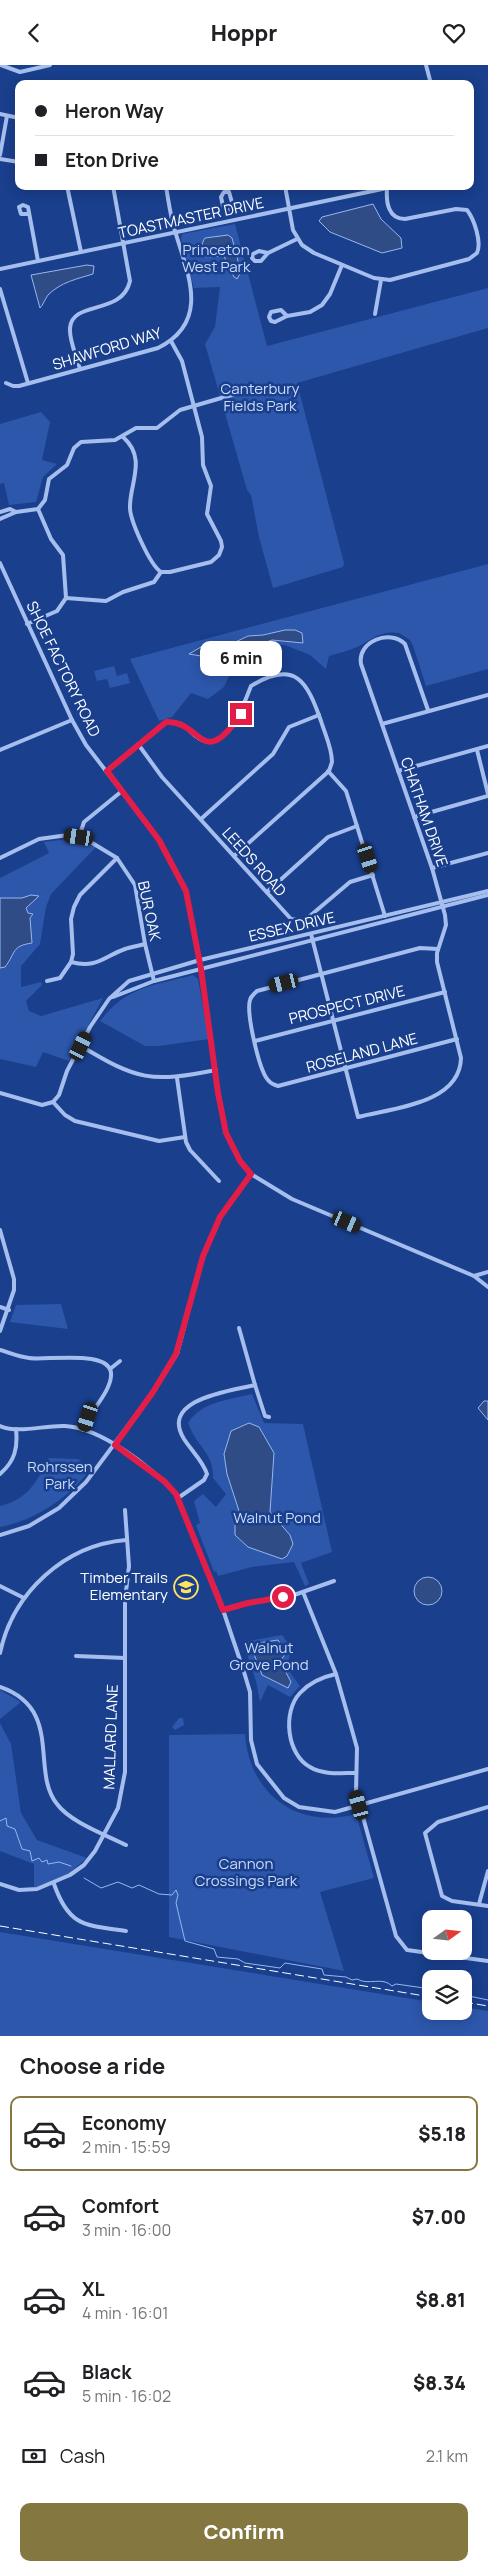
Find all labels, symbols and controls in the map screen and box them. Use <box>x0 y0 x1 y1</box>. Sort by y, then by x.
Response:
text: Hoppr <box>211 18 277 48</box>
icon: back <box>20 19 48 47</box>
icon: heart <box>440 19 468 47</box>
text: Heron Way <box>65 98 164 124</box>
text: Eton Drive <box>65 147 159 173</box>
street label: TOASTMASTER DRIVE <box>116 192 266 243</box>
park label: Princeton West Park <box>182 239 251 277</box>
street label: SHAWFORD WAY <box>50 322 165 375</box>
park label: Canterbury Fields Park <box>221 378 300 416</box>
street label: SHOE FACTORY ROAD <box>21 597 105 740</box>
callout: 6 min <box>200 641 282 677</box>
text: 6 min <box>220 647 262 669</box>
route end <box>230 703 252 725</box>
street label: CHATHAM DRIVE <box>396 754 453 869</box>
street label: LEEDS ROAD <box>218 822 291 901</box>
car <box>63 827 94 847</box>
car <box>356 841 379 875</box>
street label: BUR OAK <box>133 879 166 943</box>
street label: ESSEX DRIVE <box>247 906 337 947</box>
car <box>267 972 300 994</box>
street label: PROSPECT DRIVE <box>287 980 407 1029</box>
street label: ROSELAND LANE <box>304 1028 420 1077</box>
car <box>67 1029 94 1063</box>
car <box>330 1209 363 1235</box>
car <box>76 1400 99 1434</box>
park label: Rohrssen Park <box>27 1456 93 1494</box>
park label: Walnut Pond <box>233 1507 321 1528</box>
place label: Timber Trails Elementary <box>80 1567 168 1605</box>
school or university icon: Timber Trails Elementary <box>173 1574 199 1600</box>
route start <box>272 1586 294 1608</box>
park label: Walnut Grove Pond <box>229 1637 309 1675</box>
street label: MALLARD LANE <box>98 1684 123 1790</box>
car <box>347 1789 370 1821</box>
park label: Cannon Crossings Park <box>195 1853 298 1891</box>
north arrow <box>422 1910 472 1960</box>
map controls <box>422 1910 472 2020</box>
button: layers <box>422 1970 472 2020</box>
text: Choose a ride <box>20 2051 165 2081</box>
text: Economy <box>82 2110 166 2136</box>
icon: car <box>22 2111 67 2156</box>
text: $5.18 <box>418 2121 466 2147</box>
text: 2 min · 15:59 <box>82 2136 171 2158</box>
text: Comfort <box>82 2193 159 2219</box>
icon: car <box>22 2194 67 2239</box>
text: $7.00 <box>412 2204 466 2230</box>
text: 3 min · 16:00 <box>82 2219 171 2241</box>
text: XL <box>82 2276 105 2302</box>
icon: car <box>22 2277 67 2322</box>
text: $8.81 <box>415 2287 466 2313</box>
text: 4 min · 16:01 <box>82 2302 168 2324</box>
text: Black <box>82 2359 131 2385</box>
icon: car <box>22 2360 67 2405</box>
text: $8.34 <box>413 2370 466 2396</box>
text: 5 min · 16:02 <box>82 2385 171 2407</box>
icon: cash <box>20 2442 48 2470</box>
text: Cash <box>60 2443 105 2469</box>
text: 2.1 km <box>426 2445 468 2467</box>
button: Confirm <box>20 2503 468 2561</box>

